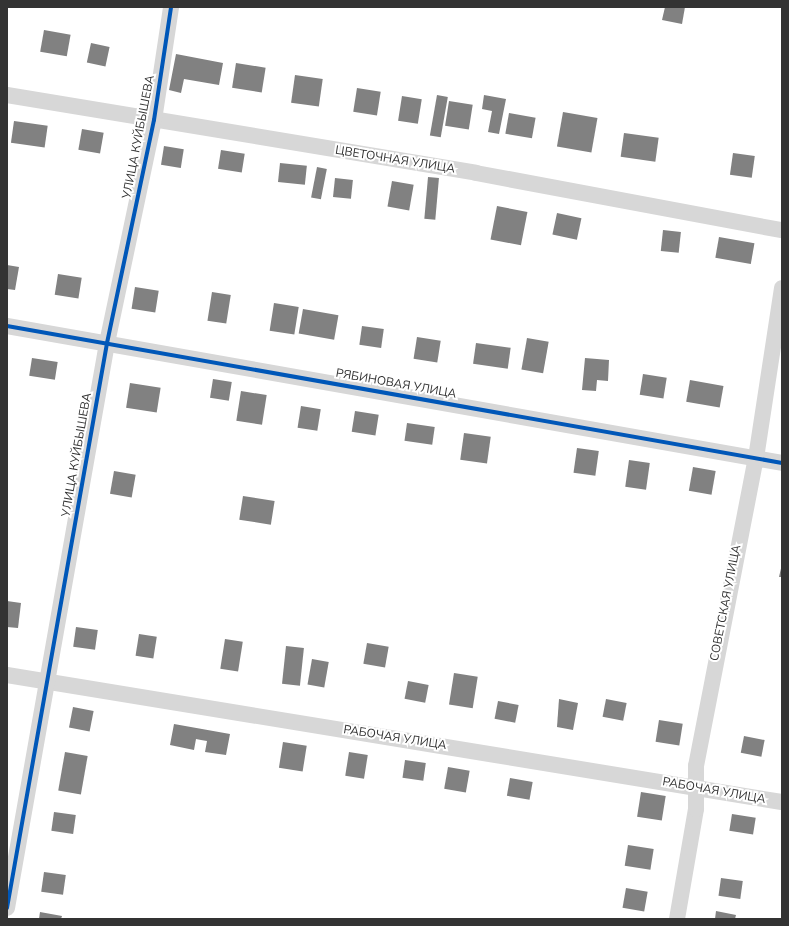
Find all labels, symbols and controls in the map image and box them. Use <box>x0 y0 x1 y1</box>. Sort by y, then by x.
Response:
street label: УЛИЦА КУЙБЫШЕВА <box>120 74 158 200</box>
street label: ЦВЕТОЧНАЯ УЛИЦА <box>334 143 456 177</box>
street label: РЯБИНОВАЯ УЛИЦА <box>334 366 458 402</box>
street label: УЛИЦА КУЙБЫШЕВА <box>59 392 95 518</box>
street label: СОВЕТСКАЯ УЛИЦА <box>708 544 744 662</box>
street label: РАБОЧАЯ УЛИЦА <box>342 723 448 753</box>
street label: РАБОЧАЯ УЛИЦА <box>661 775 767 807</box>

